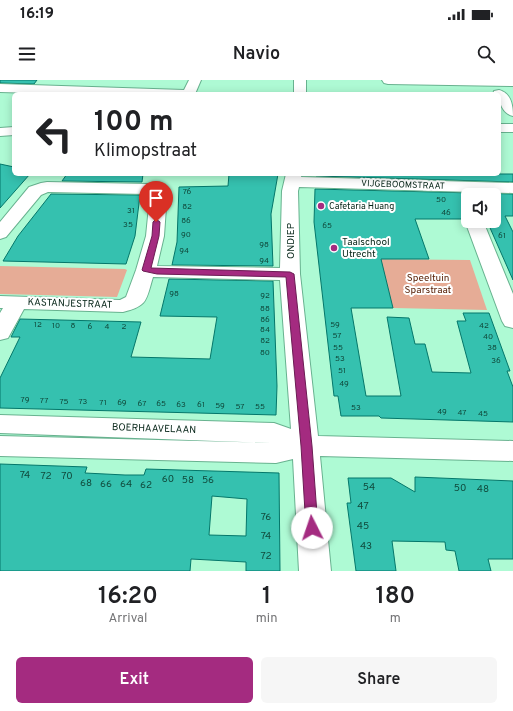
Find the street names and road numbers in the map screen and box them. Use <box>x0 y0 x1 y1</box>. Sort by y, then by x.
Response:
street label: VIJGEBOOMSTRAAT <box>361 178 445 192</box>
street label: ONDIEP <box>285 223 298 259</box>
street label: KASTANJESTRAAT <box>27 296 113 312</box>
street label: BOERHAAVELAAN <box>112 421 196 437</box>

